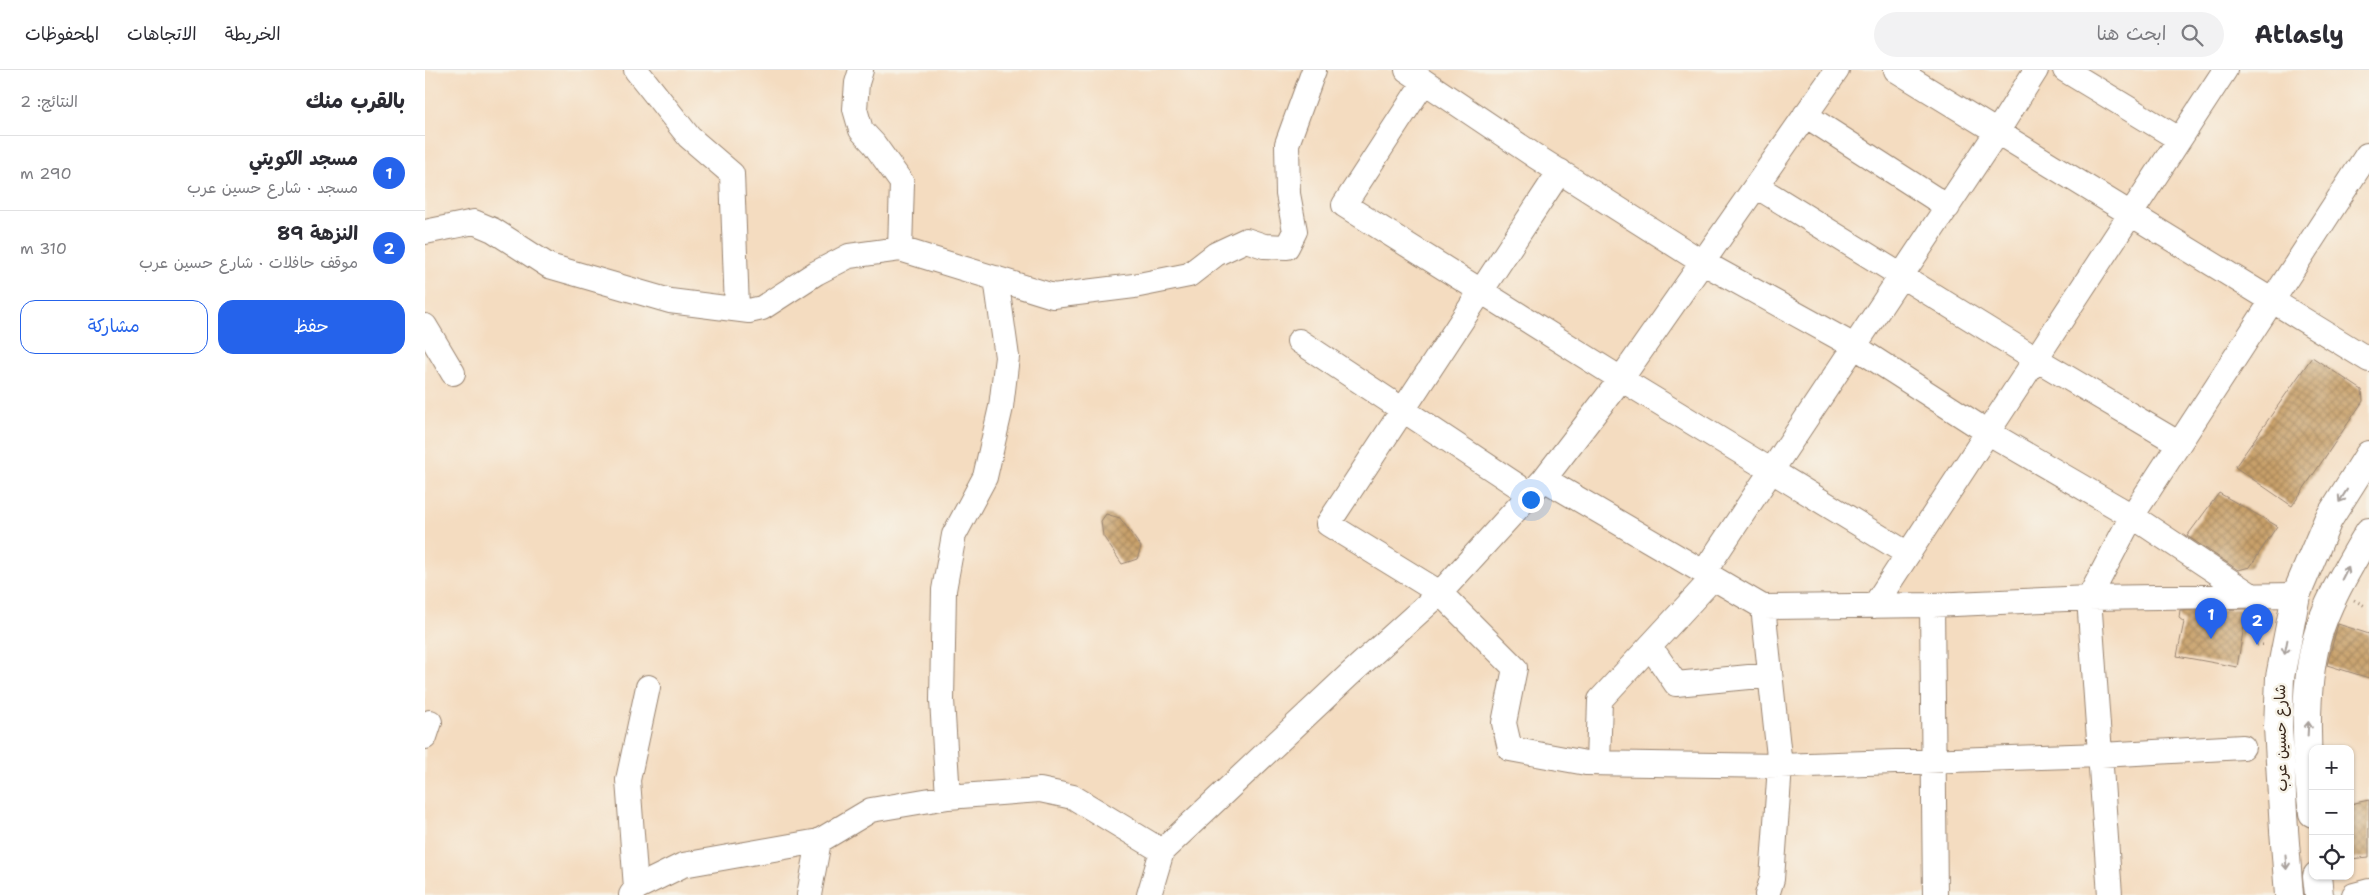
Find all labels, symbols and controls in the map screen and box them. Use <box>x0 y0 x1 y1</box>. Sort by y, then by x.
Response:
search box <box>1874 12 2224 57</box>
text: Atlasly <box>2254 19 2344 51</box>
text: ابحث هنا <box>2096 21 2166 46</box>
icon: search <box>2178 21 2206 49</box>
text: المحفوظات <box>25 22 99 46</box>
text: الاتجاهات <box>127 22 197 46</box>
text: الخريطة <box>225 22 281 46</box>
text: بالقرب منك <box>306 87 405 115</box>
text: النتائج: 2 <box>20 91 78 112</box>
text: مسجد الكويتي <box>249 146 358 171</box>
text: 290 m <box>20 163 72 184</box>
text: 1 <box>385 163 393 184</box>
text: مسجد · شارع حسين عرب <box>187 177 358 198</box>
text: النزهة 89 <box>277 221 358 246</box>
text: 310 m <box>20 238 67 259</box>
text: 2 <box>383 238 395 259</box>
text: موقف حافلات · شارع حسين عرب <box>139 252 358 273</box>
button: مشاركة <box>20 300 208 354</box>
button: حفظ <box>218 300 405 354</box>
your location <box>1518 487 1544 513</box>
one-way arrow <box>2338 489 2348 503</box>
one-way arrow <box>2341 566 2350 581</box>
pin: 1 <box>2195 598 2227 639</box>
pin: 2 <box>2241 604 2273 645</box>
one-way arrow <box>2281 639 2291 655</box>
street label: شارع حسين عرب <box>2270 684 2292 792</box>
one-way arrow <box>2303 721 2312 737</box>
map controls <box>2309 745 2354 880</box>
button: + <box>2309 745 2354 790</box>
button: − <box>2309 790 2354 835</box>
button: locate <box>2309 835 2354 880</box>
one-way arrow <box>2282 854 2291 870</box>

